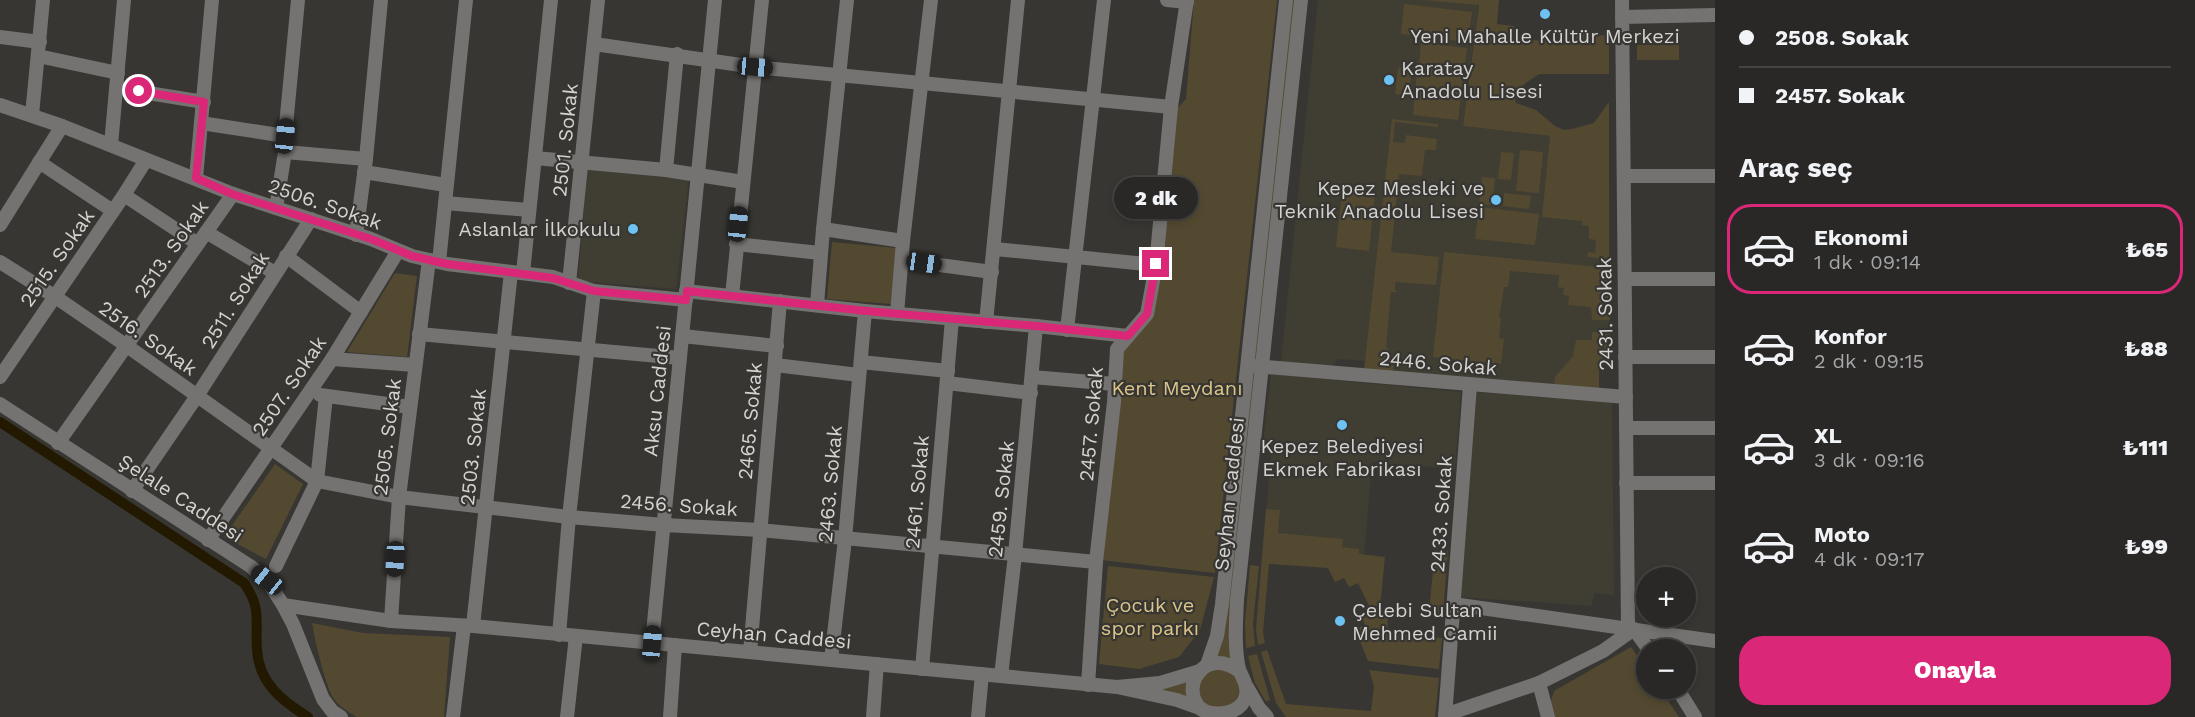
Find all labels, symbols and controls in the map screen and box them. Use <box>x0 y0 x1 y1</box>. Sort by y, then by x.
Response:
marker: Yeni Mahalle Kültür Merkezi <box>1538 7 1552 21</box>
place label: Yeni Mahalle Kültür Merkezi <box>1410 24 1680 48</box>
text: 2508. Sokak <box>1775 25 1909 50</box>
car <box>736 56 774 78</box>
place label: Karatay Anadolu Lisesi <box>1401 56 1543 103</box>
marker: Karatay Anadolu Lisesi <box>1382 73 1396 87</box>
route start <box>125 77 152 104</box>
street label: 2501. Sokak <box>547 82 583 198</box>
text: 2457. Sokak <box>1775 83 1905 108</box>
car <box>274 117 296 155</box>
text: Araç seç <box>1739 152 1853 184</box>
street label: 2506. Sokak <box>265 173 385 235</box>
place label: Kepez Mesleki ve Teknik Anadolu Lisesi <box>1275 176 1484 223</box>
callout: 2 dk <box>1114 177 1198 219</box>
text: 2 dk <box>1135 186 1177 210</box>
marker: Kepez Mesleki ve Teknik Anadolu Lisesi <box>1489 193 1503 207</box>
street label: 2513. Sokak <box>129 196 213 302</box>
street label: 2515. Sokak <box>15 205 99 311</box>
car <box>727 205 749 243</box>
place label: Aslanlar İlkokulu <box>459 217 621 241</box>
marker: Aslanlar İlkokulu <box>626 222 640 236</box>
icon: car <box>1742 222 1796 276</box>
text: Ekonomi <box>1814 225 1908 250</box>
text: ₺65 <box>2125 237 2168 262</box>
street label: 2511. Sokak <box>196 247 274 353</box>
route end <box>1142 250 1169 277</box>
text: 1 dk · 09:14 <box>1814 250 1921 274</box>
car <box>905 252 943 274</box>
street label: 2431. Sokak <box>1592 257 1618 371</box>
street label: 2516. Sokak <box>94 295 202 381</box>
icon: car <box>1742 321 1796 375</box>
street label: Aksu Caddesi <box>638 324 676 458</box>
text: Konfor <box>1814 324 1887 349</box>
street label: 2507. Sokak <box>247 331 331 441</box>
text: ₺88 <box>2124 336 2168 361</box>
street label: 2446. Sokak <box>1378 346 1498 380</box>
text: 2 dk · 09:15 <box>1814 349 1924 373</box>
street label: 2465. Sokak <box>733 361 767 481</box>
street label: 2457. Sokak <box>1074 366 1108 482</box>
park label: Kent Meydanı <box>1111 376 1243 400</box>
street label: 2505. Sokak <box>368 377 406 497</box>
street label: 2503. Sokak <box>455 387 491 507</box>
street label: Seyhan Caddesi <box>1209 416 1249 572</box>
marker: Kepez Belediyesi Ekmek Fabrikası <box>1335 418 1349 432</box>
icon: car <box>1742 420 1796 474</box>
text: XL <box>1814 423 1842 448</box>
street label: 2463. Sokak <box>813 424 847 544</box>
street label: 2461. Sokak <box>900 434 934 550</box>
place label: Kepez Belediyesi Ekmek Fabrikası <box>1260 434 1424 481</box>
text: ₺111 <box>2122 435 2168 460</box>
street label: 2459. Sokak <box>983 439 1019 559</box>
text: 3 dk · 09:16 <box>1814 448 1925 472</box>
street label: Şelale Caddesi <box>114 449 248 547</box>
street label: 2433. Sokak <box>1425 455 1457 573</box>
street label: 2456. Sokak <box>619 489 739 521</box>
icon: car <box>1742 519 1796 573</box>
text: Moto <box>1814 522 1870 547</box>
text: ₺99 <box>2125 534 2168 559</box>
car <box>385 541 405 577</box>
text: 4 dk · 09:17 <box>1814 547 1924 571</box>
car <box>247 562 287 598</box>
map controls <box>1636 567 1696 699</box>
button: + <box>1636 567 1696 627</box>
park label: Çocuk ve spor parkı <box>1101 593 1199 640</box>
place label: Çelebi Sultan Mehmed Camii <box>1352 598 1498 645</box>
marker: Çelebi Sultan Mehmed Camii <box>1333 614 1347 628</box>
street label: Ceyhan Caddesi <box>695 616 853 654</box>
car <box>641 624 663 662</box>
button: Onayla <box>1739 636 2171 705</box>
button: − <box>1636 639 1696 699</box>

